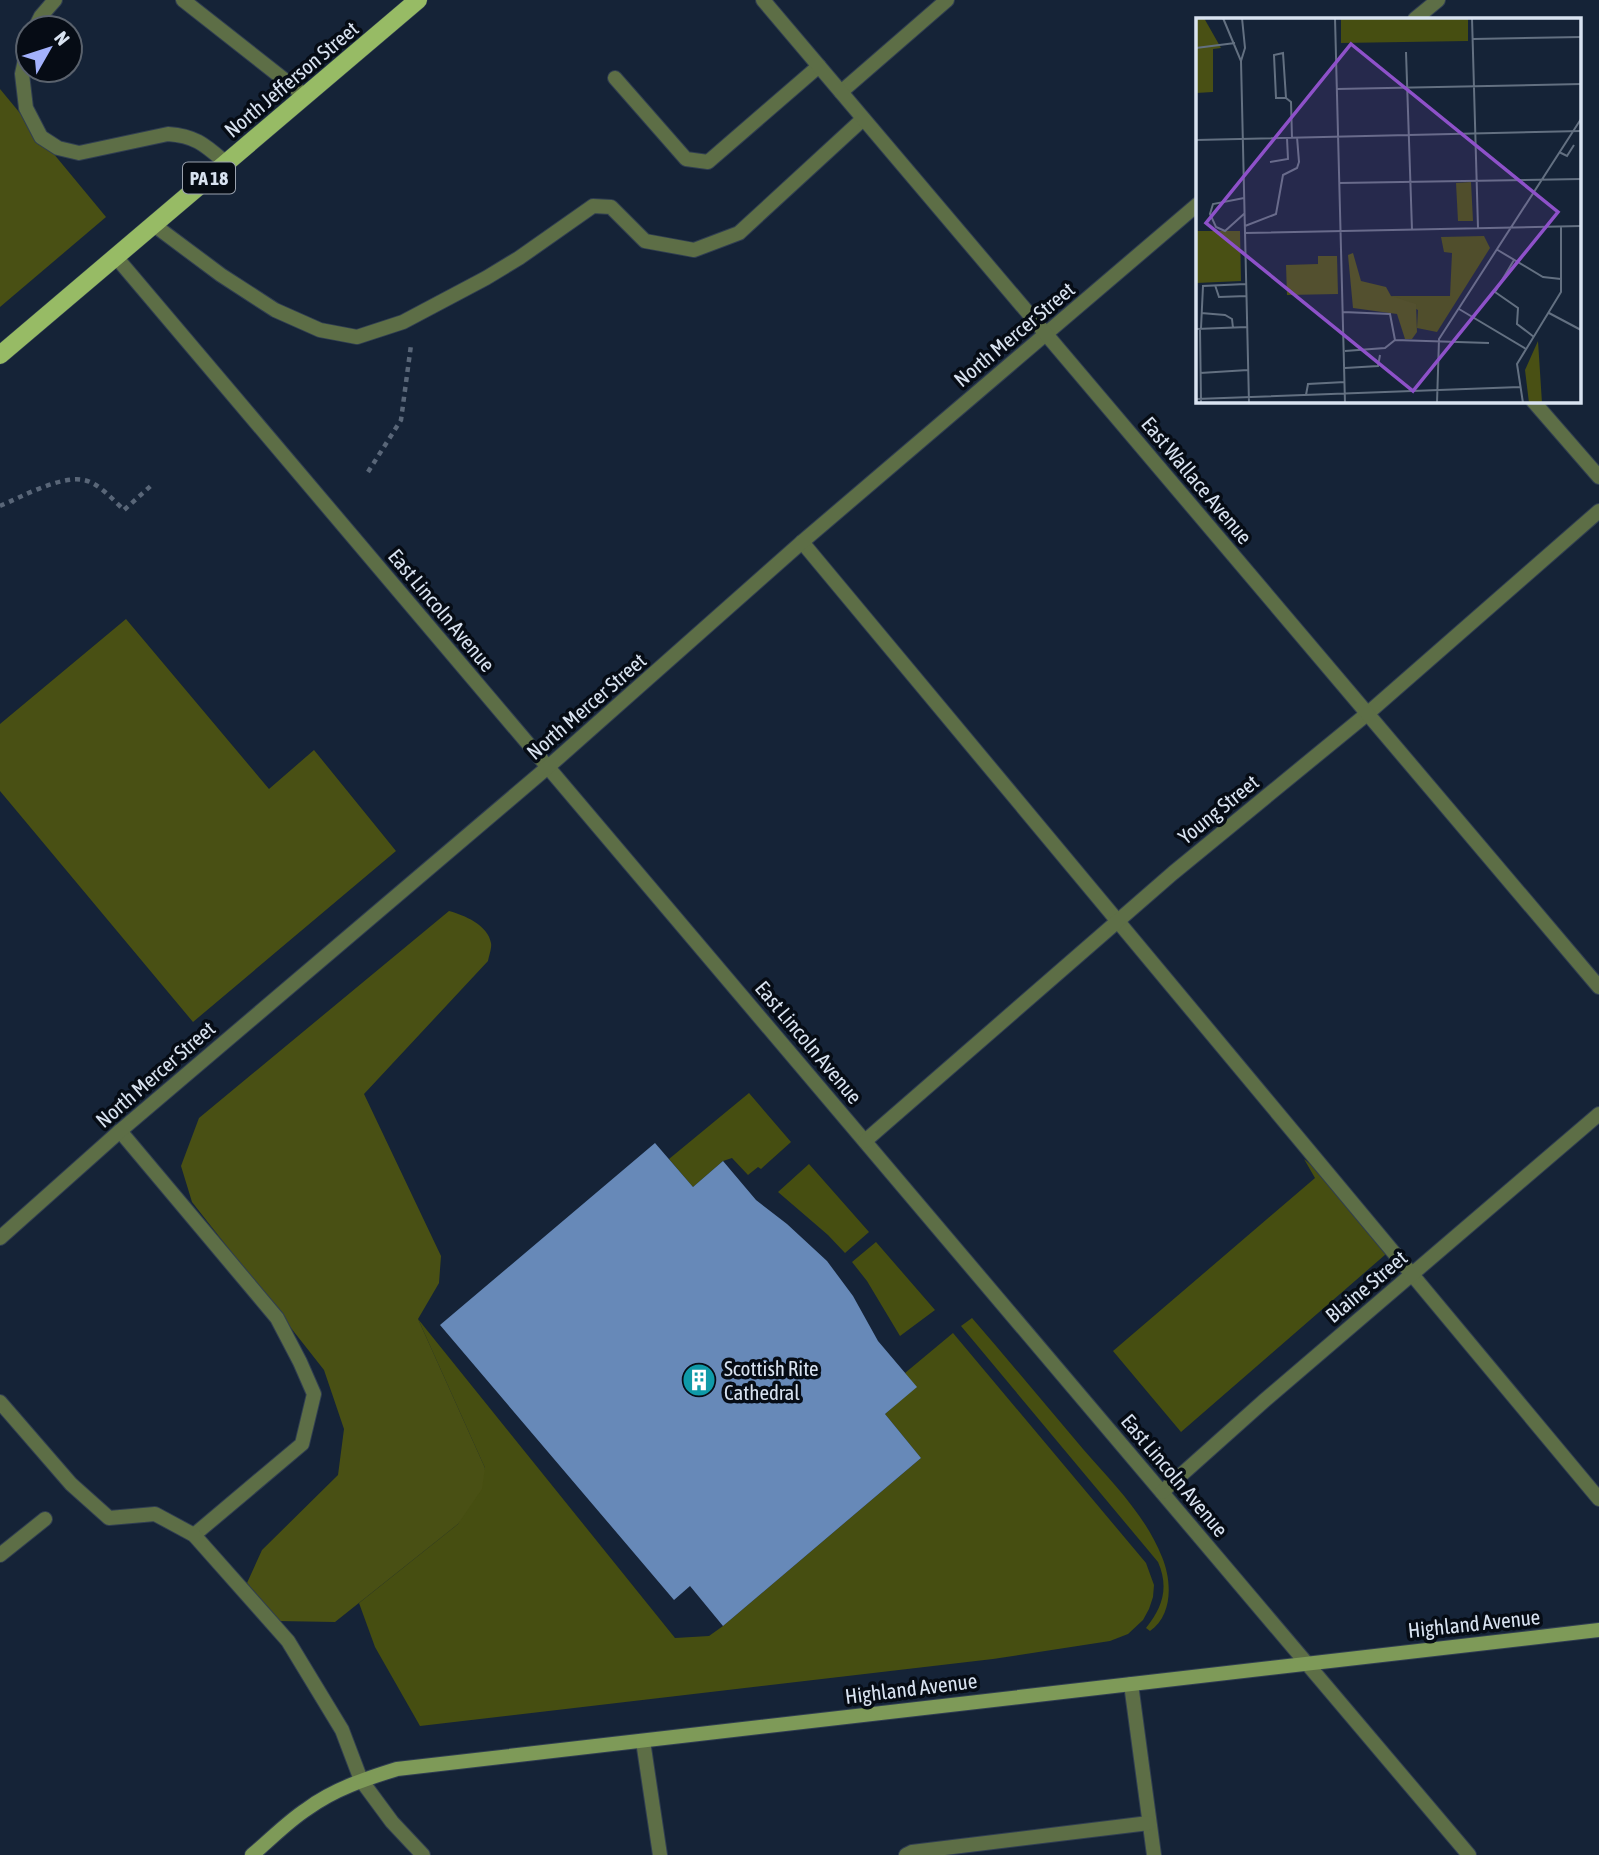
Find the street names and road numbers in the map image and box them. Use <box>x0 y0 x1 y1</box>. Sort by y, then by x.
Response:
street label: North Jefferson Street <box>219 16 363 142</box>
road number: PA 18 <box>183 162 235 194</box>
street label: North Mercer Street <box>949 277 1079 391</box>
street label: East Wallace Avenue <box>1137 412 1257 548</box>
street label: East Lincoln Avenue <box>384 544 500 676</box>
street label: North Mercer Street <box>522 648 650 764</box>
street label: Young Street <box>1173 769 1263 849</box>
street label: East Lincoln Avenue <box>751 976 867 1108</box>
street label: North Mercer Street <box>91 1016 219 1132</box>
street label: Blaine Street <box>1320 1245 1412 1327</box>
street label: East Lincoln Avenue <box>1117 1409 1233 1541</box>
street label: Highland Avenue <box>1407 1604 1541 1642</box>
street label: Highland Avenue <box>844 1668 978 1708</box>

